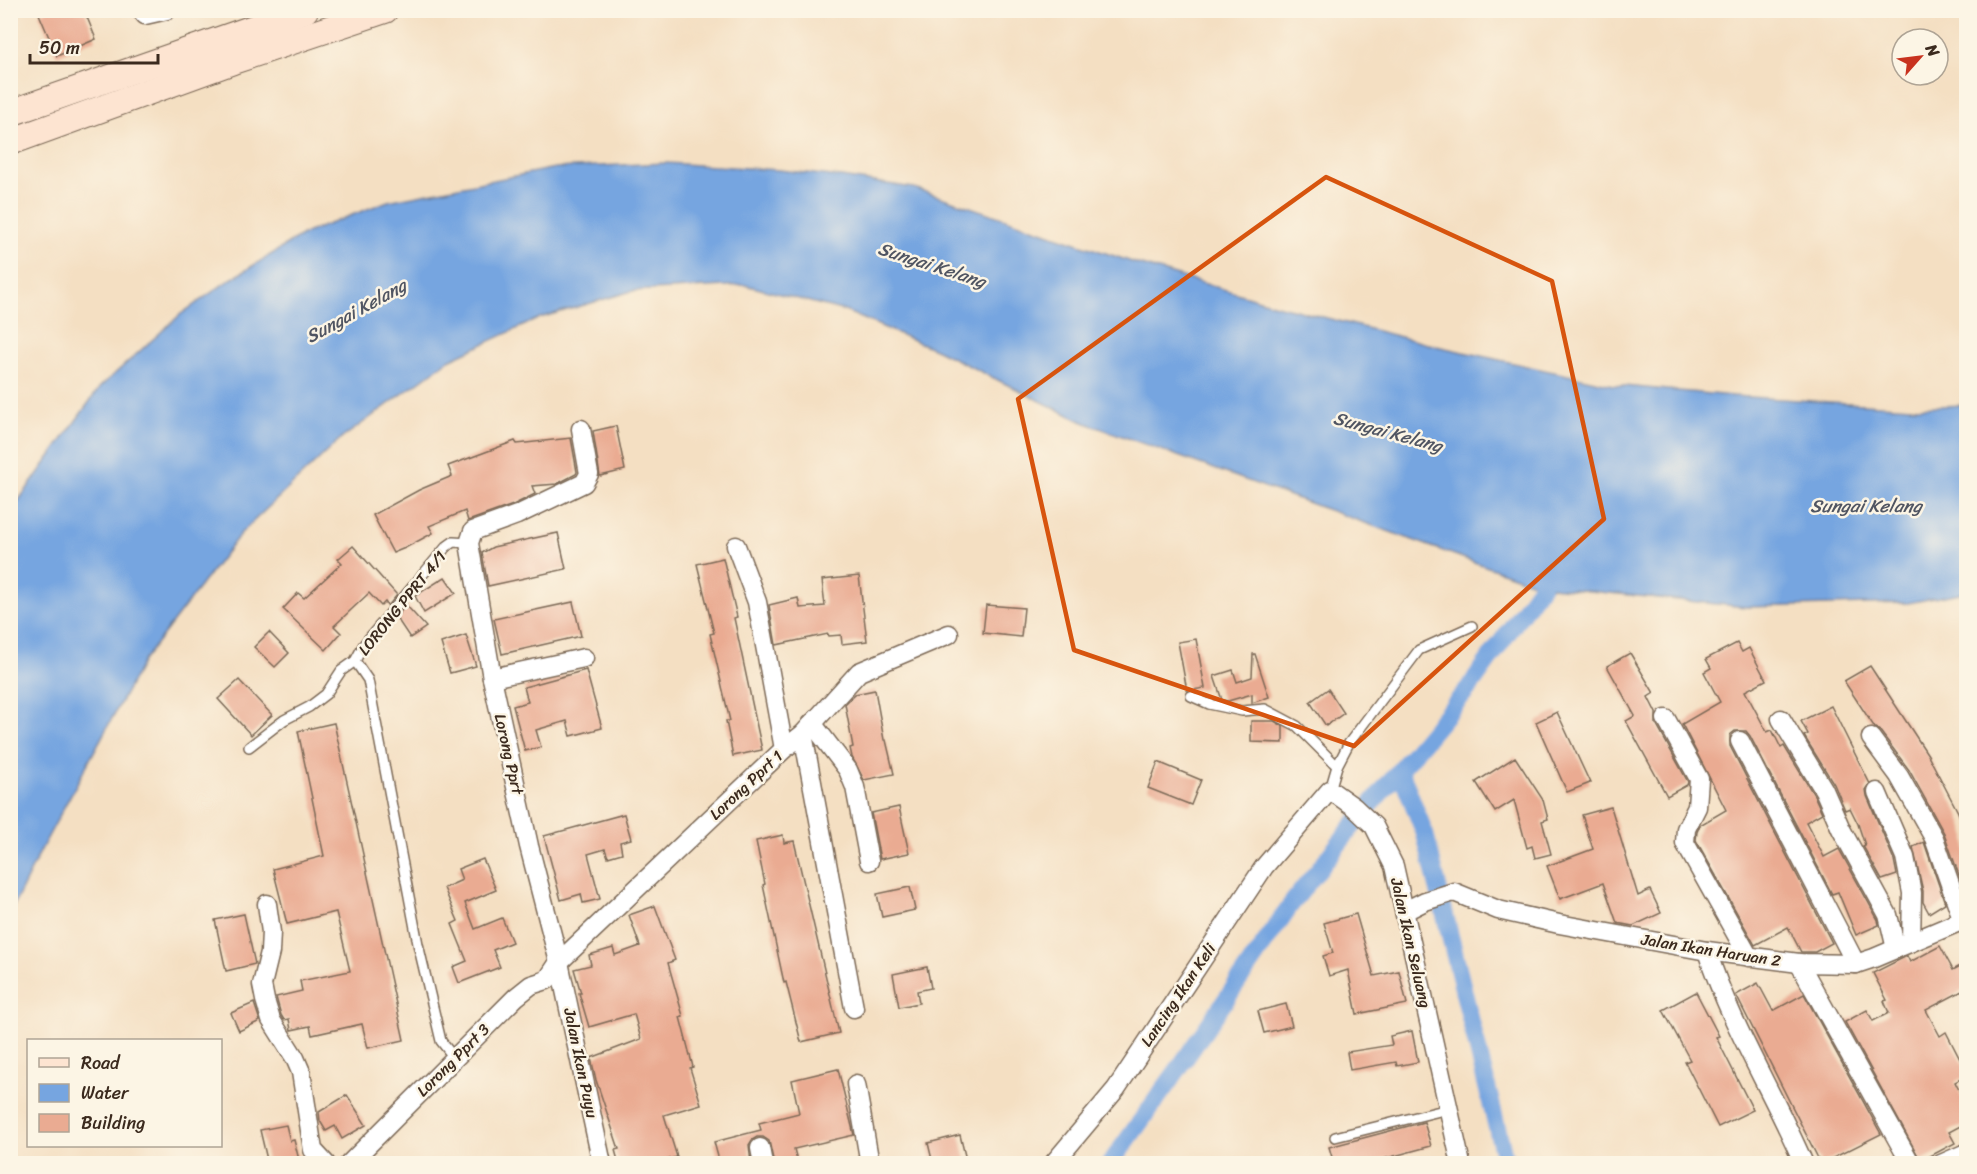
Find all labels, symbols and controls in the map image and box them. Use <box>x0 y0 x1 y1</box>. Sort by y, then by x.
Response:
scale bar <box>30 27 158 65</box>
north arrow <box>1890 27 1950 87</box>
text: 50 m <box>39 32 80 64</box>
text: N <box>1917 38 1949 63</box>
water label: Sungai Kelang <box>874 233 992 298</box>
water label: Sungai Kelang <box>299 269 414 352</box>
water label: Sungai Kelang <box>1330 402 1448 462</box>
water label: Sungai Kelang <box>1810 490 1924 522</box>
street label: LORONG PPRT 4/1 <box>350 544 454 662</box>
street label: Lorong Pprt <box>486 711 533 798</box>
street label: Lorong Pprt 1 <box>702 743 790 827</box>
street label: Jalan Ikan Seluang <box>1382 874 1440 1011</box>
street label: Jalan Ikan Haruan 2 <box>1638 924 1783 975</box>
street label: Lancing Ikan Keli <box>1132 937 1224 1053</box>
street label: Jalan Ikan Puyu <box>555 1004 607 1121</box>
street label: Lorong Pprt 3 <box>409 1016 497 1104</box>
legend <box>27 1039 222 1147</box>
text: Road <box>81 1047 121 1079</box>
text: Water <box>81 1077 130 1109</box>
text: Building <box>81 1107 145 1139</box>

